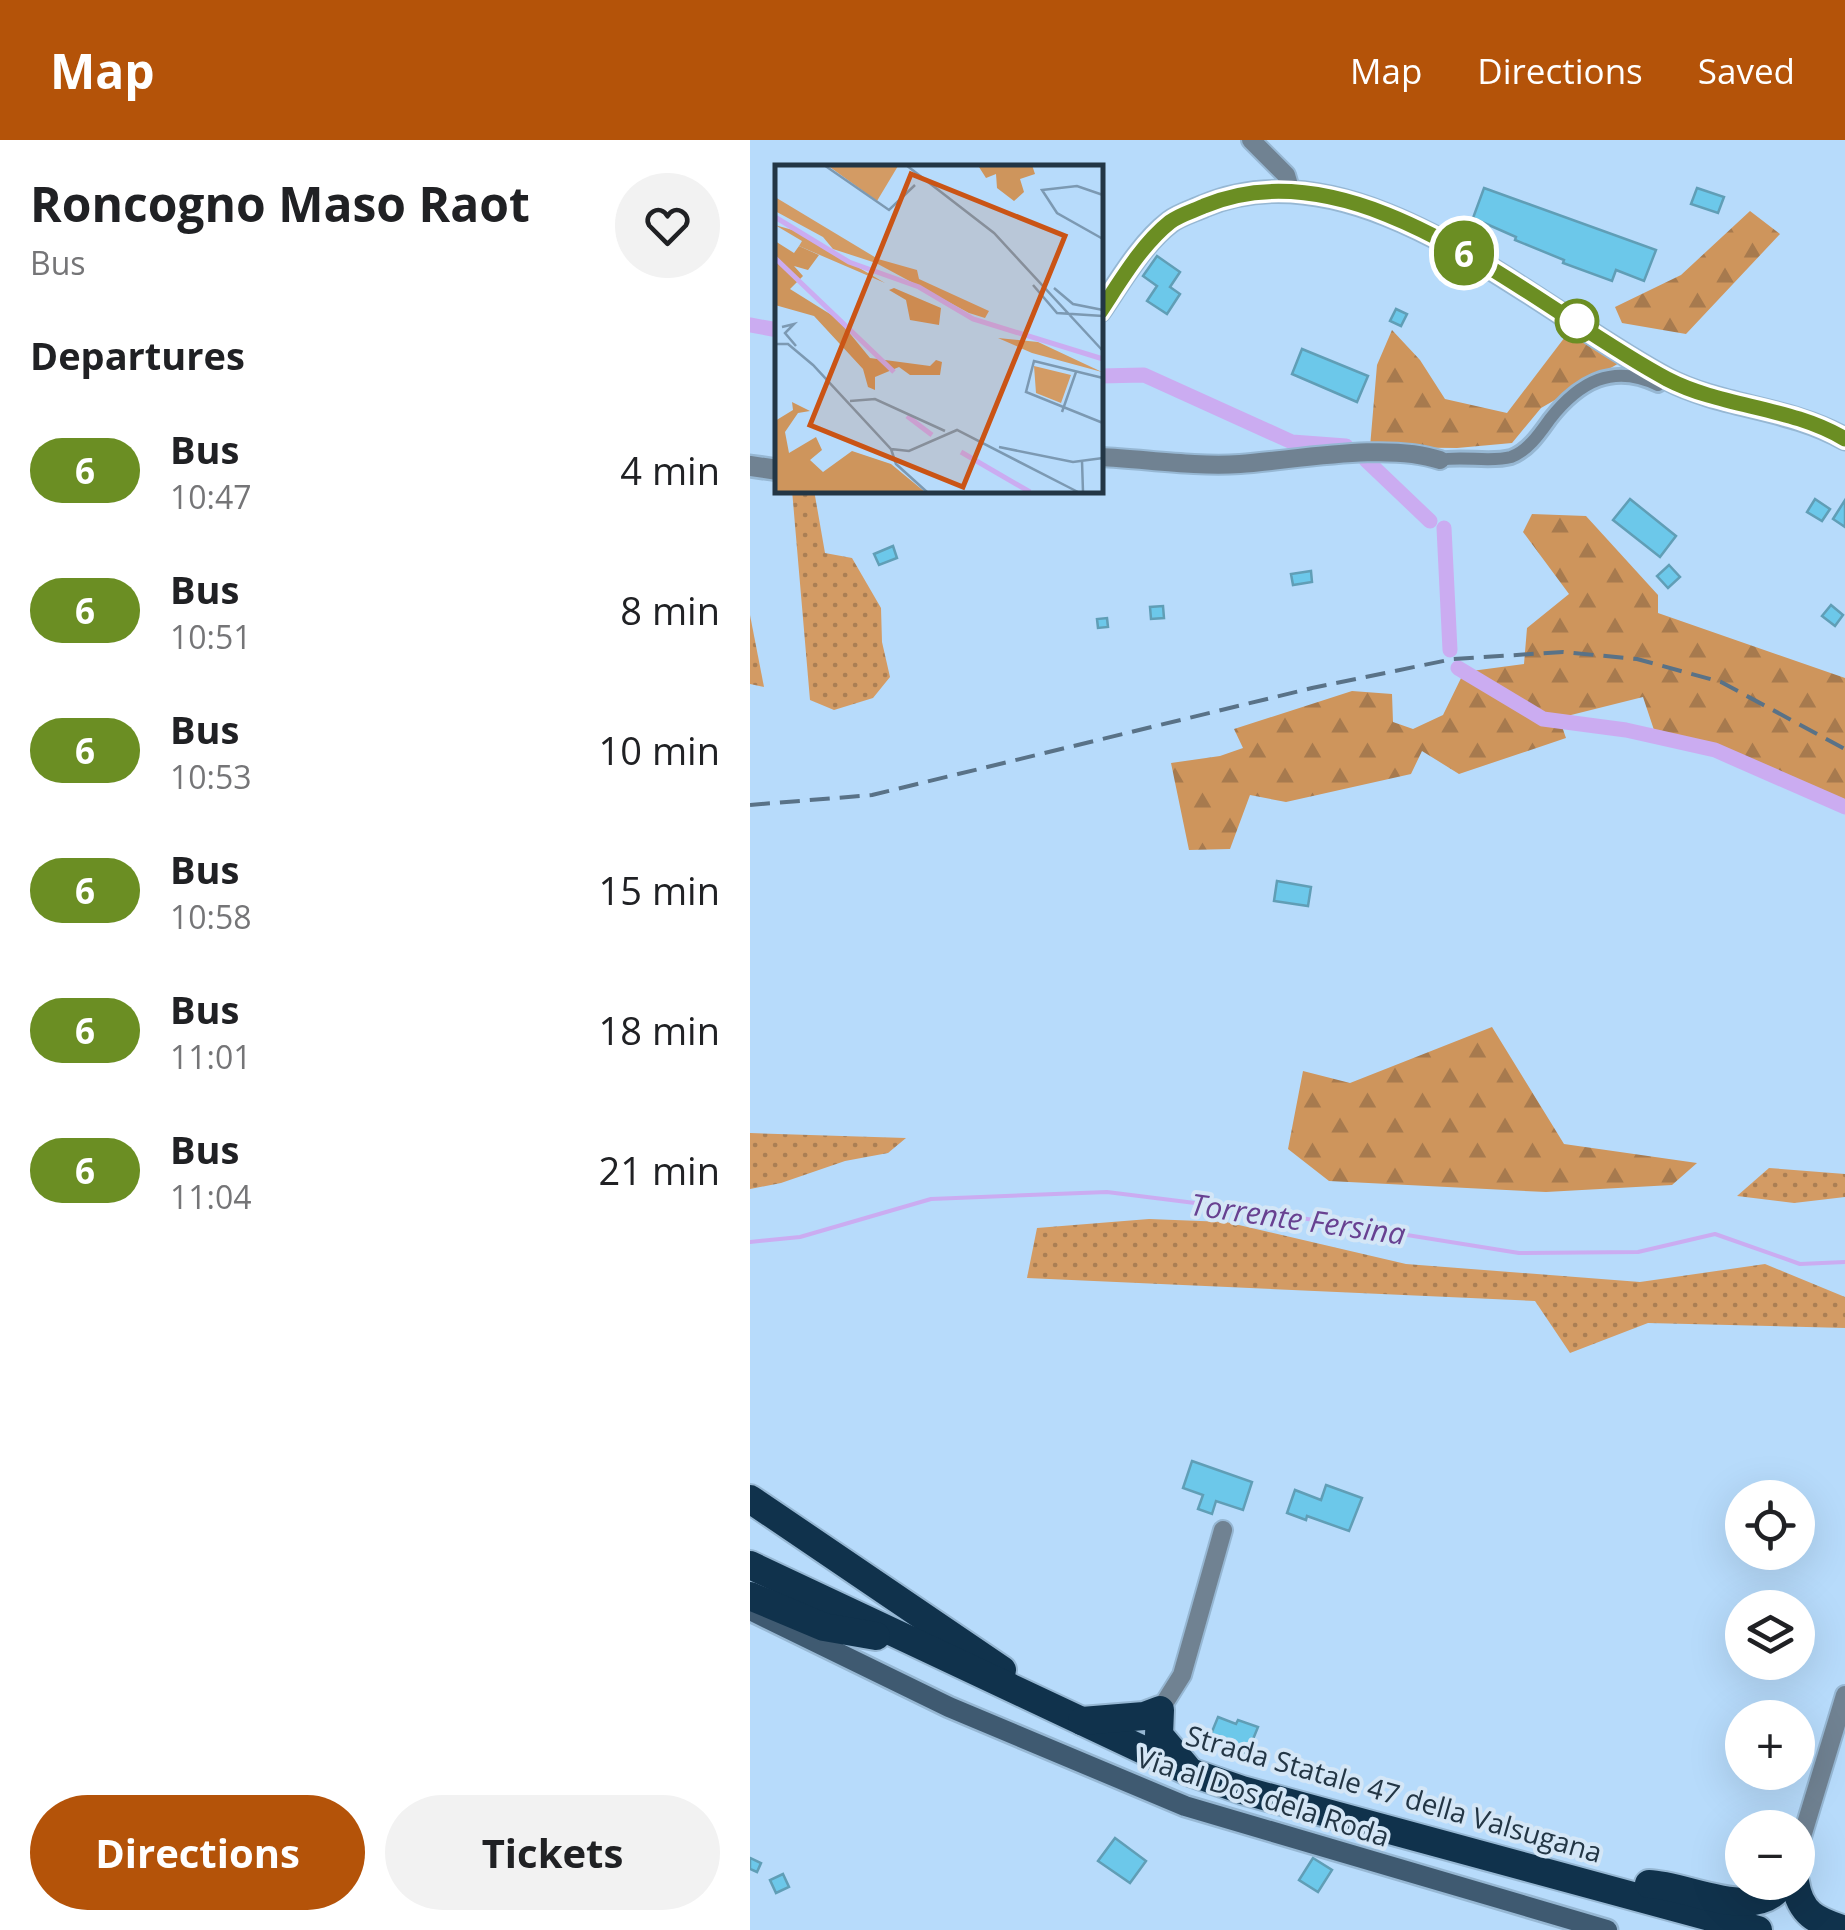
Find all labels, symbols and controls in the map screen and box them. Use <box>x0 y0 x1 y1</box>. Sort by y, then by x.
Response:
text: Map <box>50 38 155 103</box>
text: Map <box>1350 47 1422 94</box>
text: Directions <box>1477 47 1643 94</box>
text: Saved <box>1698 47 1795 94</box>
inset map <box>775 165 1102 492</box>
text: Roncogno Maso Raot <box>30 171 530 236</box>
button: heart <box>615 173 720 278</box>
line badge: 6 <box>1432 220 1496 286</box>
text: 6 <box>1454 230 1474 277</box>
text: Bus <box>30 241 86 284</box>
unlabelled marker <box>1556 300 1598 342</box>
text: Departures <box>30 329 245 381</box>
text: Bus <box>170 423 239 475</box>
text: 4 min <box>620 444 720 496</box>
text: 6 <box>75 447 95 494</box>
text: 10:47 <box>170 475 252 518</box>
text: Bus <box>170 563 239 615</box>
text: 8 min <box>620 584 720 636</box>
text: 6 <box>75 587 95 634</box>
text: 10:51 <box>170 615 252 658</box>
text: Bus <box>170 703 239 755</box>
text: 10 min <box>599 724 720 776</box>
text: 6 <box>75 727 95 774</box>
text: 10:53 <box>170 755 252 798</box>
text: Bus <box>170 843 239 895</box>
text: 15 min <box>599 864 720 916</box>
text: 6 <box>75 867 95 914</box>
text: 10:58 <box>170 895 252 938</box>
text: Bus <box>170 983 239 1035</box>
text: 18 min <box>599 1004 720 1056</box>
text: 6 <box>75 1007 95 1054</box>
text: 11:01 <box>170 1035 252 1078</box>
text: Bus <box>170 1123 239 1175</box>
text: 21 min <box>599 1144 720 1196</box>
text: 6 <box>75 1147 95 1194</box>
text: 11:04 <box>170 1175 252 1218</box>
water label: Torrente Fersina <box>1188 1183 1408 1254</box>
map controls <box>1725 1480 1815 1900</box>
button: locate <box>1725 1480 1815 1570</box>
button: layers <box>1725 1590 1815 1680</box>
button: + <box>1725 1700 1815 1790</box>
street label: Strada Statale 47 della Valsugana <box>1182 1715 1607 1871</box>
street label: Via al Dos dela Roda <box>1132 1737 1395 1855</box>
button: Directions <box>30 1795 365 1910</box>
button: Tickets <box>385 1795 720 1910</box>
button: − <box>1725 1810 1815 1900</box>

